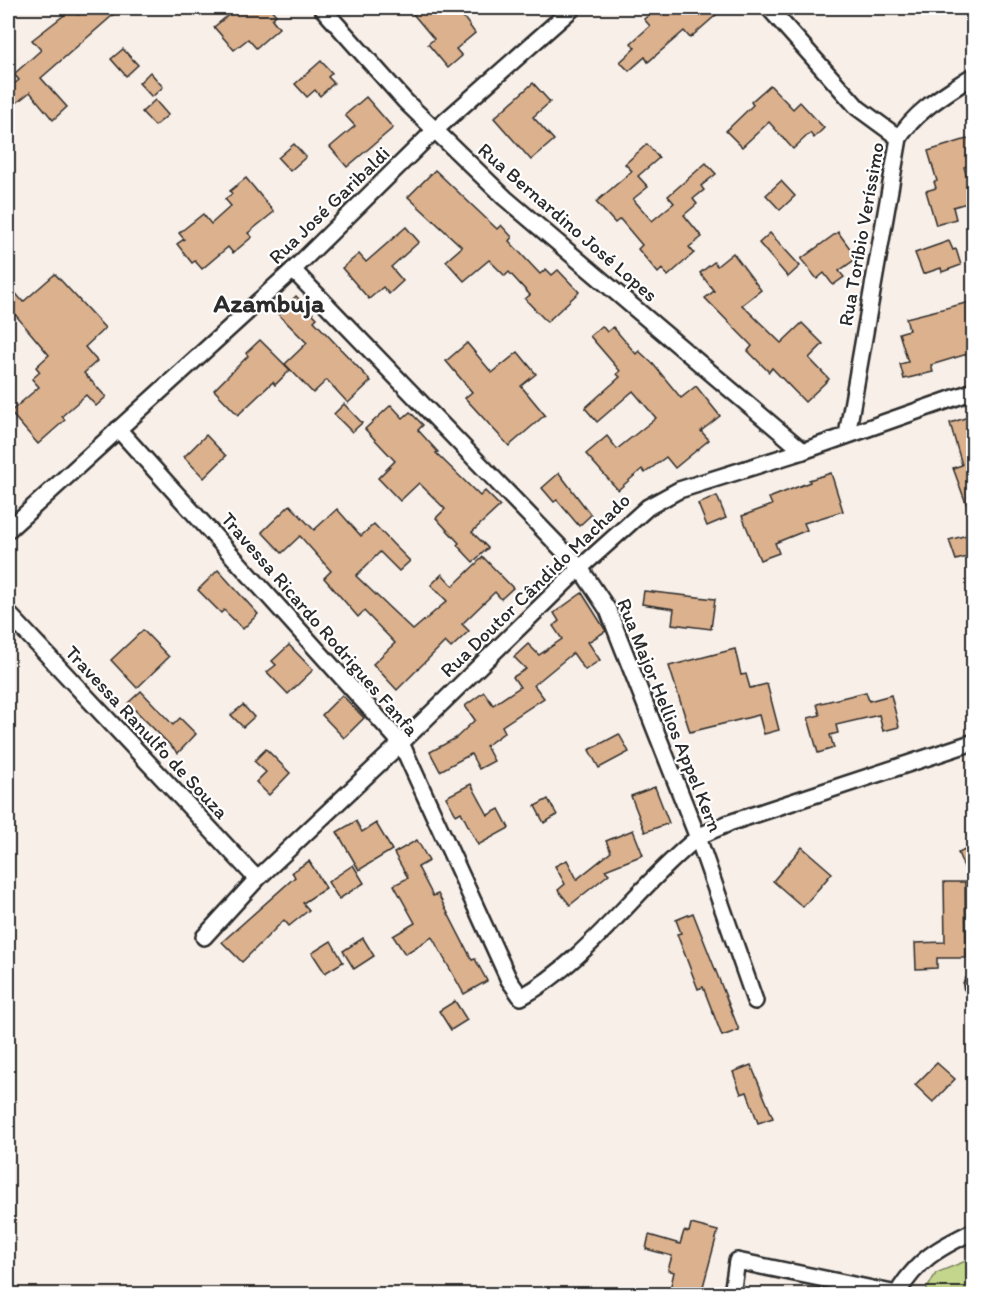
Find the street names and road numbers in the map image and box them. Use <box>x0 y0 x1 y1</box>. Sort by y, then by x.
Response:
street label: Rua Bernardino José Lopes <box>473 137 663 307</box>
street label: Rua Toríbio Veríssimo <box>833 140 889 328</box>
street label: Rua José Garibaldi <box>263 141 395 269</box>
street label: Rua Doutor Cândido Machado <box>435 488 635 682</box>
street label: Travessa Ricardo Rodrigues Fanfa <box>216 507 424 741</box>
street label: Rua Major Hellios Appel Kern <box>612 595 728 835</box>
street label: Travessa Ranulfo de Souza <box>60 640 234 824</box>

